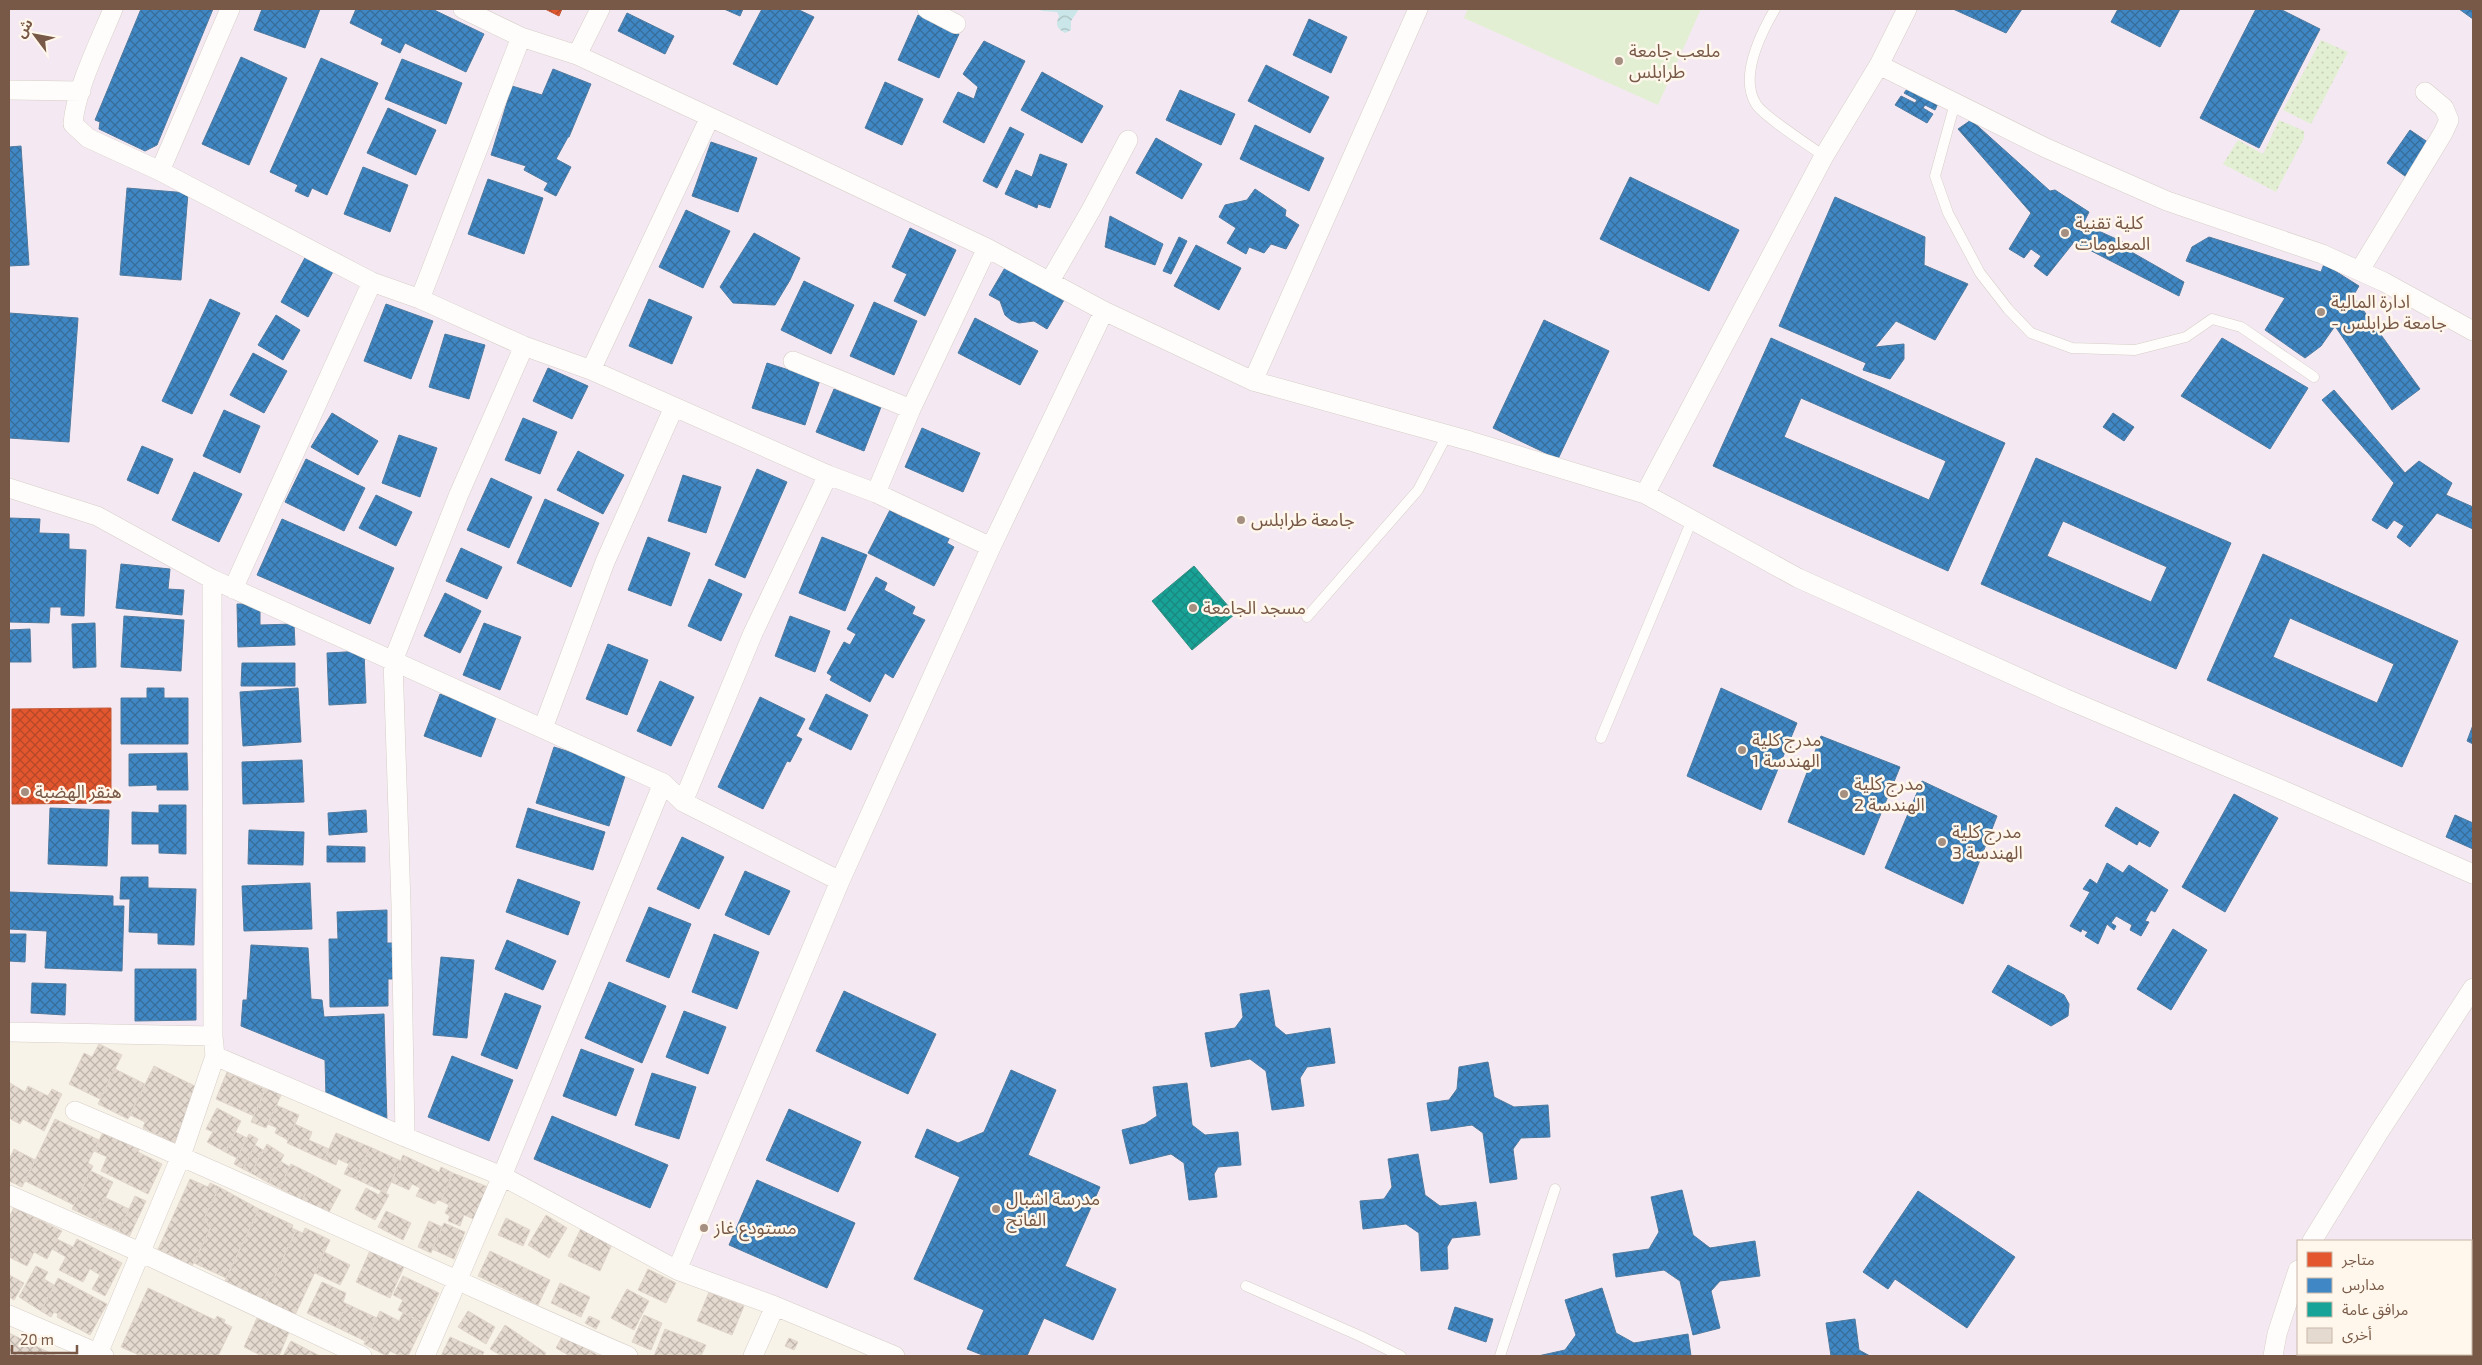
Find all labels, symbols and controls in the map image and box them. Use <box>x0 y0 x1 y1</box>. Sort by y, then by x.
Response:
north arrow <box>10 10 60 60</box>
text: ش <box>11 15 36 40</box>
place label: ملعب جامعة طرابلس <box>1629 39 1720 83</box>
marker: ملعب جامعة طرابلس <box>1613 55 1625 67</box>
place label: كلية تقنية المعلومات <box>2075 211 2150 255</box>
marker: كلية تقنية المعلومات <box>2059 227 2071 239</box>
place label: ادارة المالية - جامعة طرابلس <box>2331 290 2447 334</box>
marker: ادارة المالية - جامعة طرابلس <box>2315 306 2327 318</box>
place label: جامعة طرابلس <box>1251 508 1355 531</box>
marker: جامعة طرابلس <box>1235 514 1247 526</box>
place label: مسجد الجامعة <box>1203 596 1306 618</box>
marker: مسجد الجامعة <box>1187 602 1199 614</box>
place label: مدرج كلية الهندسة 1 <box>1752 728 1821 771</box>
marker: مدرج كلية الهندسة 1 <box>1736 744 1748 756</box>
place label: مدرج كلية الهندسة 2 <box>1854 772 1925 815</box>
place label: هنقر الهضبة <box>35 780 122 803</box>
marker: هنقر الهضبة <box>19 786 31 798</box>
marker: مدرج كلية الهندسة 2 <box>1838 788 1850 800</box>
place label: مدرج كلية الهندسة 3 <box>1952 820 2023 863</box>
marker: مدرج كلية الهندسة 3 <box>1936 836 1948 848</box>
place label: مدرسة اشبال الفاتح <box>1006 1187 1100 1233</box>
marker: مدرسة اشبال الفاتح <box>990 1203 1002 1215</box>
place label: مستودع غاز <box>713 1216 797 1242</box>
marker: مستودع غاز <box>698 1222 710 1234</box>
legend <box>2297 1240 2472 1355</box>
text: متاجر <box>2341 1250 2375 1269</box>
text: مدارس <box>2342 1275 2385 1294</box>
text: مرافق عامة <box>2342 1300 2408 1320</box>
scale bar <box>12 1322 78 1354</box>
text: أخرى <box>2342 1325 2372 1344</box>
text: 20 m <box>20 1330 54 1348</box>

